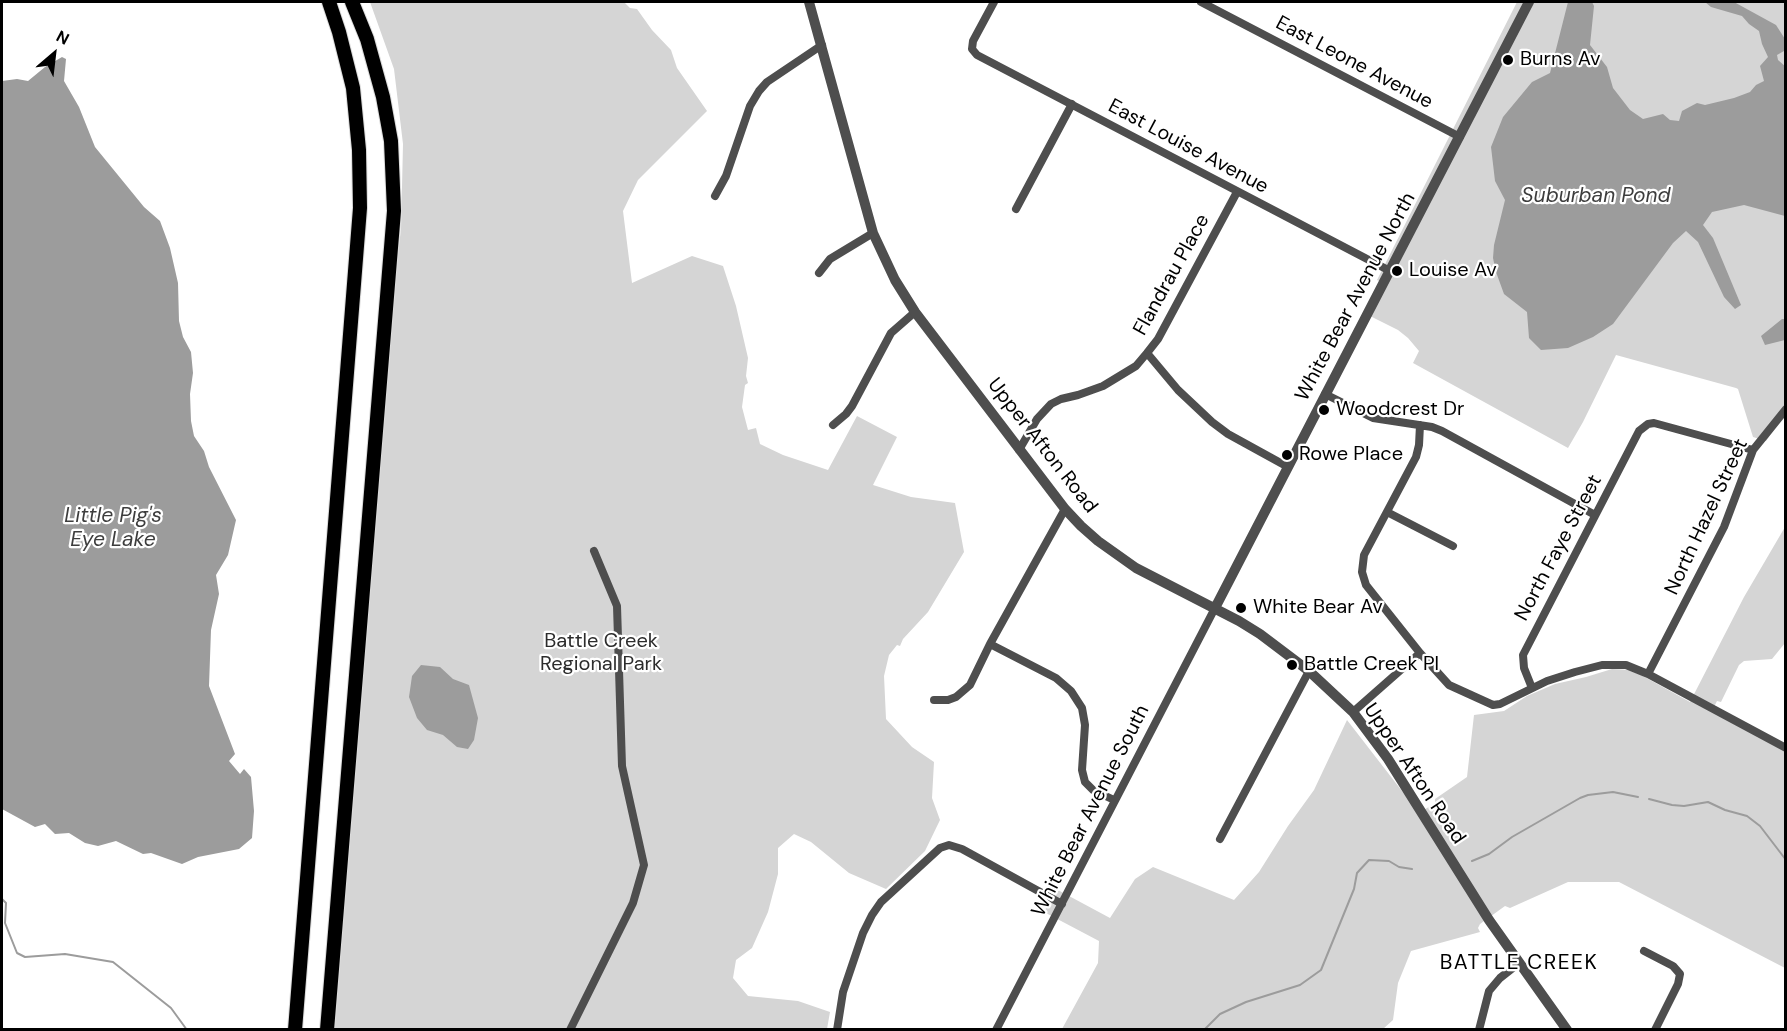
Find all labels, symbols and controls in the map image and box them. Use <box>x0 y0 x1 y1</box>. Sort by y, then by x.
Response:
street label: East Leone Avenue <box>1271 11 1437 115</box>
north arrow <box>24 24 84 84</box>
text: N <box>53 26 73 50</box>
place label: Burns Av <box>1520 48 1601 72</box>
marker: Burns Av <box>1501 53 1515 67</box>
street label: East Louise Avenue <box>1104 95 1272 199</box>
water label: Suburban Pond <box>1521 183 1671 209</box>
street label: White Bear Avenue North <box>1291 189 1421 405</box>
street label: Flandrau Place <box>1129 210 1215 340</box>
place label: Louise Av <box>1409 259 1497 283</box>
marker: Louise Av <box>1390 264 1404 278</box>
street label: Upper Afton Road <box>982 374 1102 518</box>
place label: Woodcrest Dr <box>1336 398 1464 422</box>
marker: Woodcrest Dr <box>1317 403 1331 417</box>
street label: North Hazel Street <box>1660 435 1754 599</box>
place label: Rowe Place <box>1299 443 1403 467</box>
marker: Rowe Place <box>1280 448 1294 462</box>
street label: North Faye Street <box>1510 471 1608 625</box>
water label: Little Pig's Eye Lake <box>64 503 162 553</box>
place label: White Bear Av <box>1253 596 1383 620</box>
marker: White Bear Av <box>1234 601 1248 615</box>
park label: Battle Creek Regional Park <box>540 630 662 677</box>
place label: Battle Creek Pl <box>1304 653 1439 677</box>
marker: Battle Creek Pl <box>1285 658 1299 672</box>
street label: Upper Afton Road <box>1358 699 1470 849</box>
street label: White Bear Avenue South <box>1027 701 1155 921</box>
district label: BATTLE CREEK <box>1440 950 1598 976</box>

